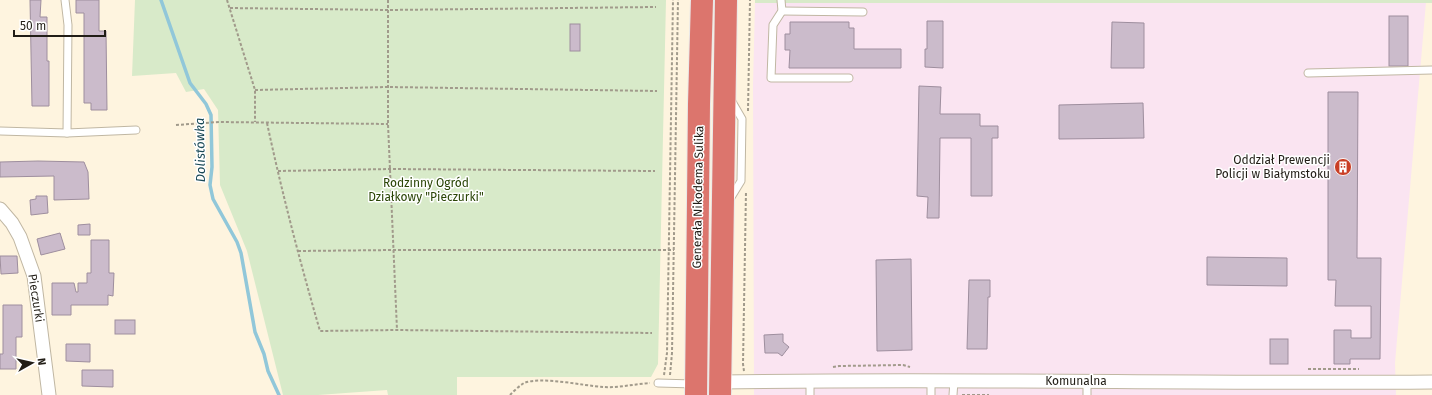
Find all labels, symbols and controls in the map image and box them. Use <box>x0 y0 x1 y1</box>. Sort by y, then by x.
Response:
scale bar <box>14 12 105 38</box>
text: 50 m <box>20 19 46 33</box>
water label: Dolistówka <box>192 117 208 183</box>
street label: Generała Nikodema Sulika <box>690 125 706 269</box>
place label: Oddział Prewencji Policji w Białymstoku <box>1215 153 1330 181</box>
building icon: Oddział Prewencji Policji w Białymstoku <box>1333 157 1353 177</box>
park label: Rodzinny Ogród Działkowy "Pieczurki" <box>368 176 484 204</box>
street label: Pieczurki <box>25 273 47 323</box>
north arrow <box>12 343 52 383</box>
text: N <box>34 357 48 366</box>
street label: Komunalna <box>1045 374 1107 388</box>

